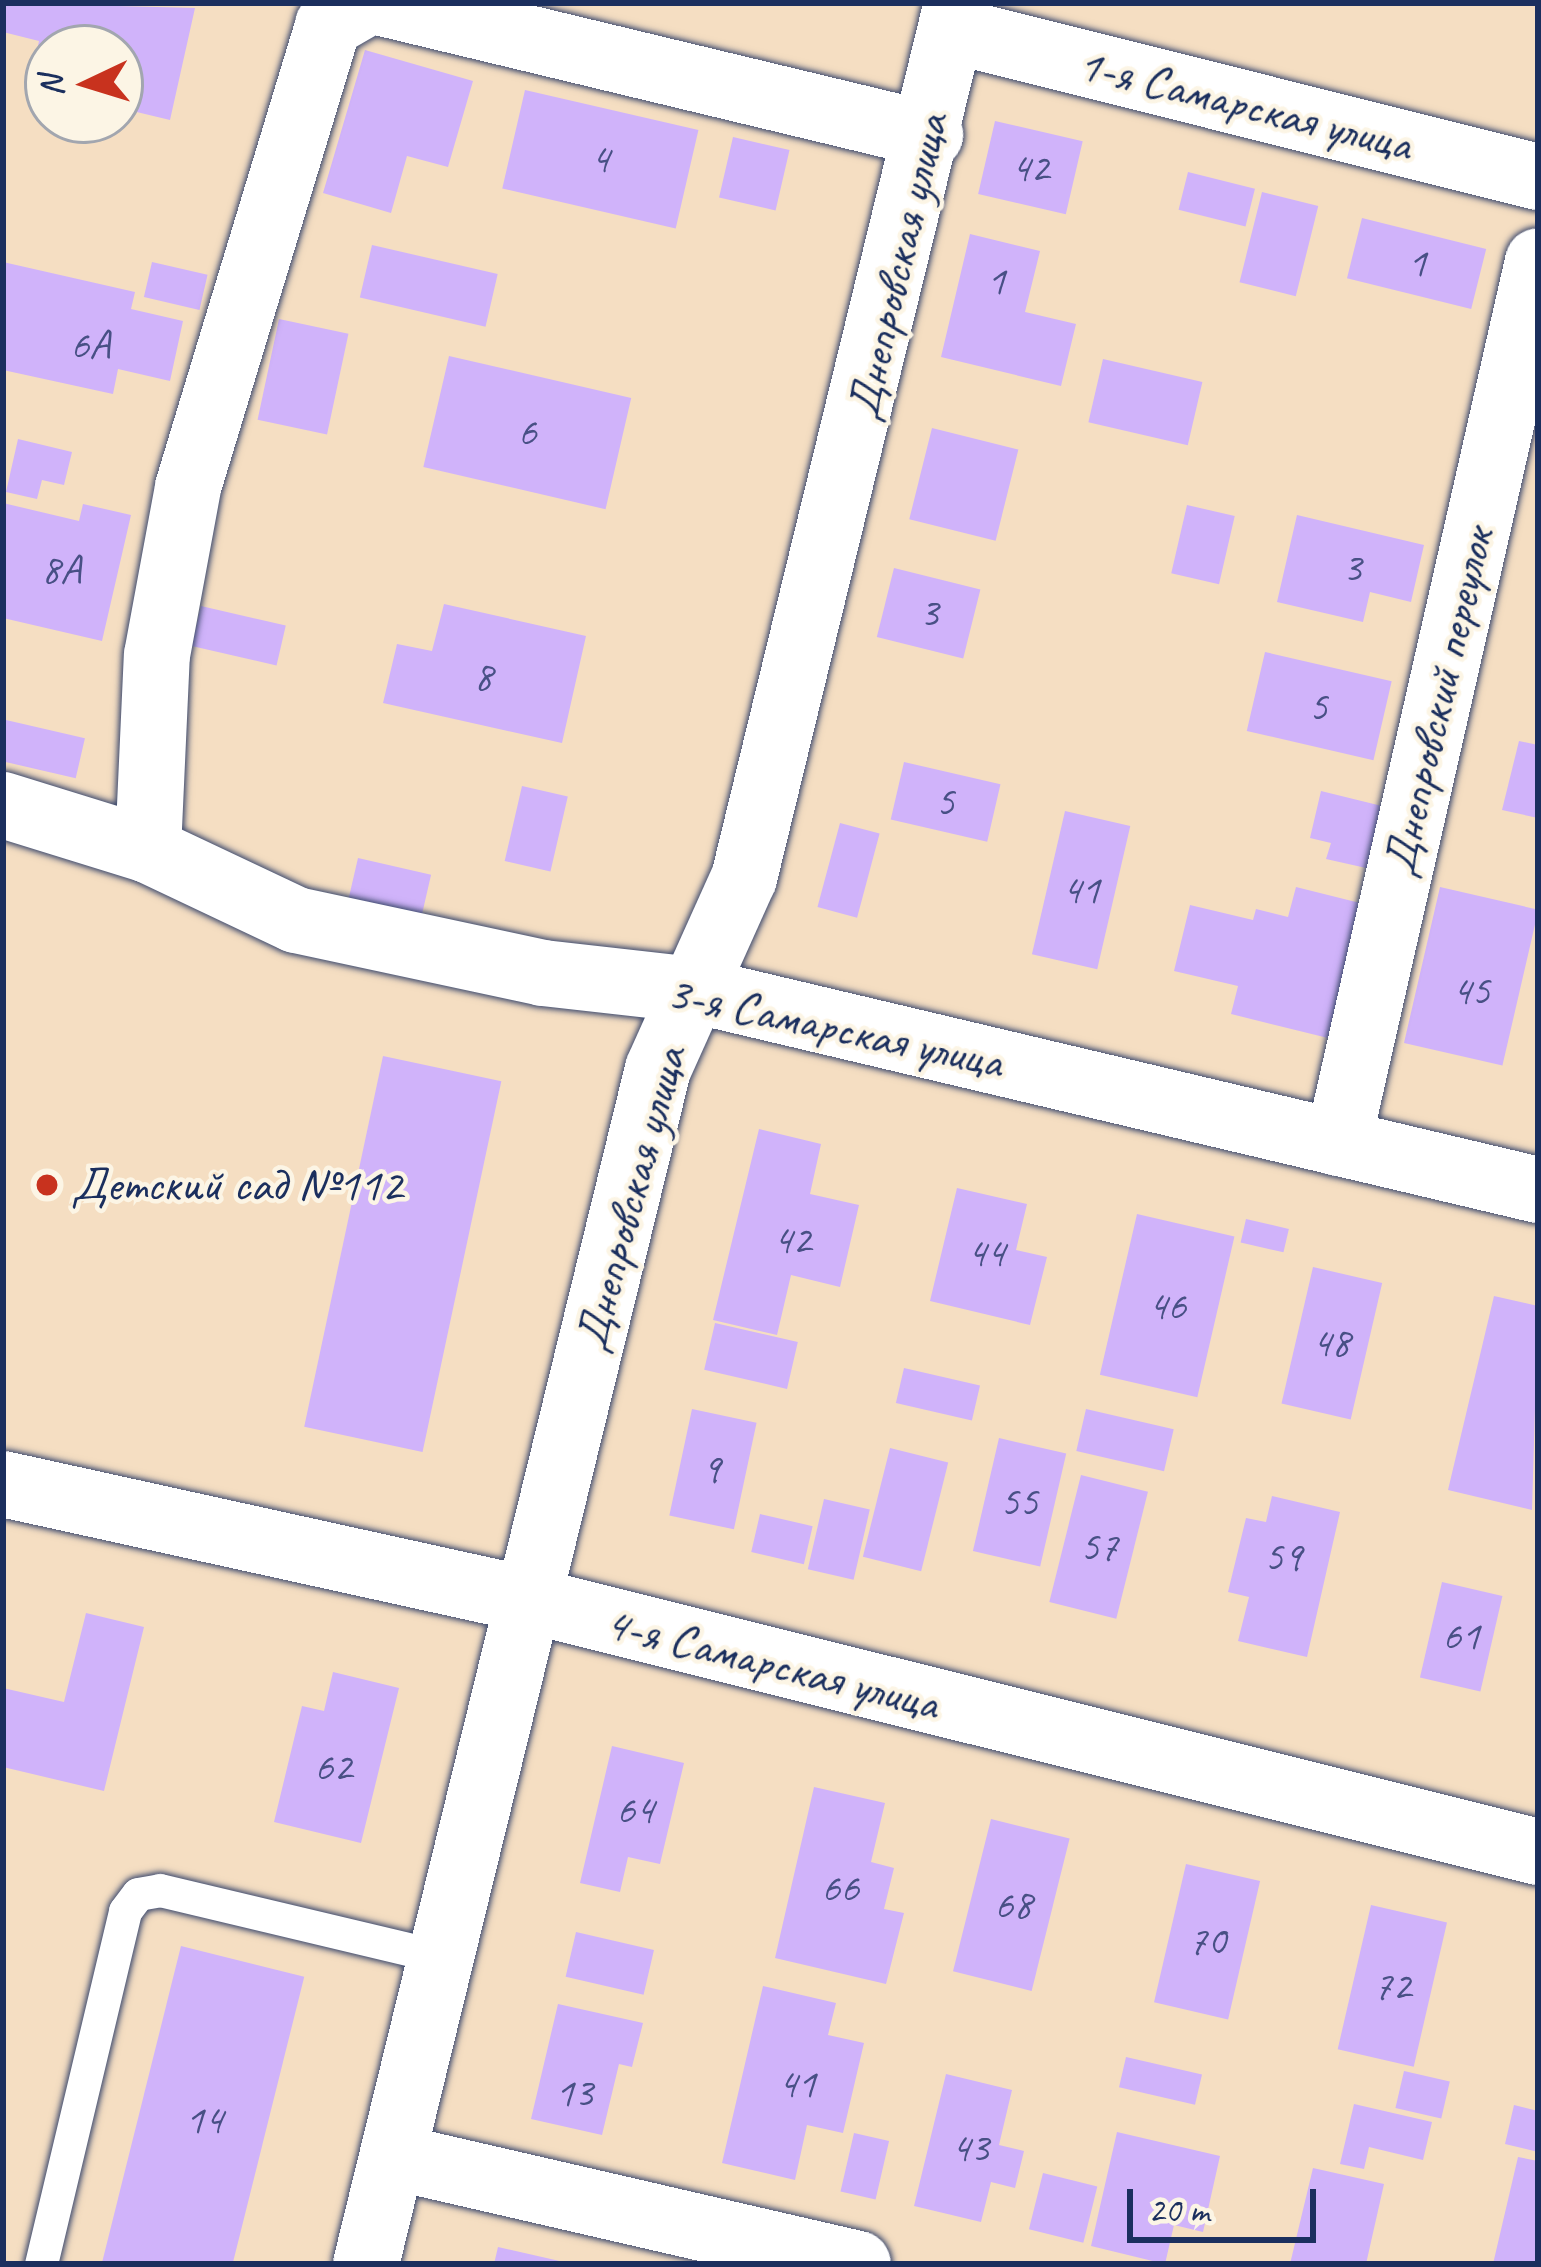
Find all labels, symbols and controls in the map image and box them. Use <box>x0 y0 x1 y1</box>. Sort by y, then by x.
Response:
north arrow <box>24 24 144 144</box>
street label: 1-я Самарская улица <box>1069 34 1421 174</box>
text: N <box>29 75 73 98</box>
street label: Днепровская улица <box>834 107 960 427</box>
house number: 4 <box>591 134 609 184</box>
house number: 42 <box>1011 143 1049 193</box>
house number: 1 <box>1408 238 1426 288</box>
house number: 1 <box>987 256 1005 306</box>
house number: 6А <box>70 320 110 370</box>
house number: 6 <box>518 407 536 457</box>
street label: Днепровский переулок <box>1370 522 1506 882</box>
house number: 3 <box>1343 543 1361 593</box>
house number: 8А <box>41 545 81 595</box>
house number: 3 <box>920 588 938 638</box>
house number: 8 <box>474 652 492 702</box>
house number: 5 <box>1309 682 1327 732</box>
house number: 5 <box>936 777 954 827</box>
house number: 41 <box>1062 865 1100 915</box>
street label: 3-я Самарская улица <box>658 963 1012 1091</box>
house number: 45 <box>1452 966 1490 1016</box>
street label: Днепровская улица <box>561 1039 699 1359</box>
place label: Детский сад №112 <box>71 1156 402 1214</box>
marker: Детский сад №112 <box>34 1172 60 1198</box>
house number: 42 <box>773 1215 811 1265</box>
house number: 44 <box>967 1228 1005 1278</box>
house number: 46 <box>1148 1281 1186 1331</box>
house number: 48 <box>1312 1318 1350 1368</box>
house number: 9 <box>702 1444 720 1494</box>
house number: 55 <box>1000 1477 1038 1527</box>
house number: 57 <box>1080 1522 1118 1572</box>
house number: 59 <box>1264 1532 1302 1582</box>
street label: 4-я Самарская улица <box>596 1593 948 1733</box>
house number: 61 <box>1442 1611 1480 1661</box>
house number: 62 <box>314 1742 352 1792</box>
house number: 64 <box>616 1785 654 1835</box>
house number: 66 <box>821 1863 859 1913</box>
house number: 68 <box>994 1880 1032 1930</box>
house number: 70 <box>1188 1916 1226 1966</box>
house number: 72 <box>1373 1961 1411 2011</box>
house number: 41 <box>778 2059 816 2109</box>
house number: 13 <box>555 2068 593 2118</box>
house number: 14 <box>185 2095 223 2145</box>
house number: 43 <box>951 2123 989 2173</box>
scale bar <box>1133 2165 1322 2239</box>
text: 20 m <box>1148 2187 1209 2233</box>

